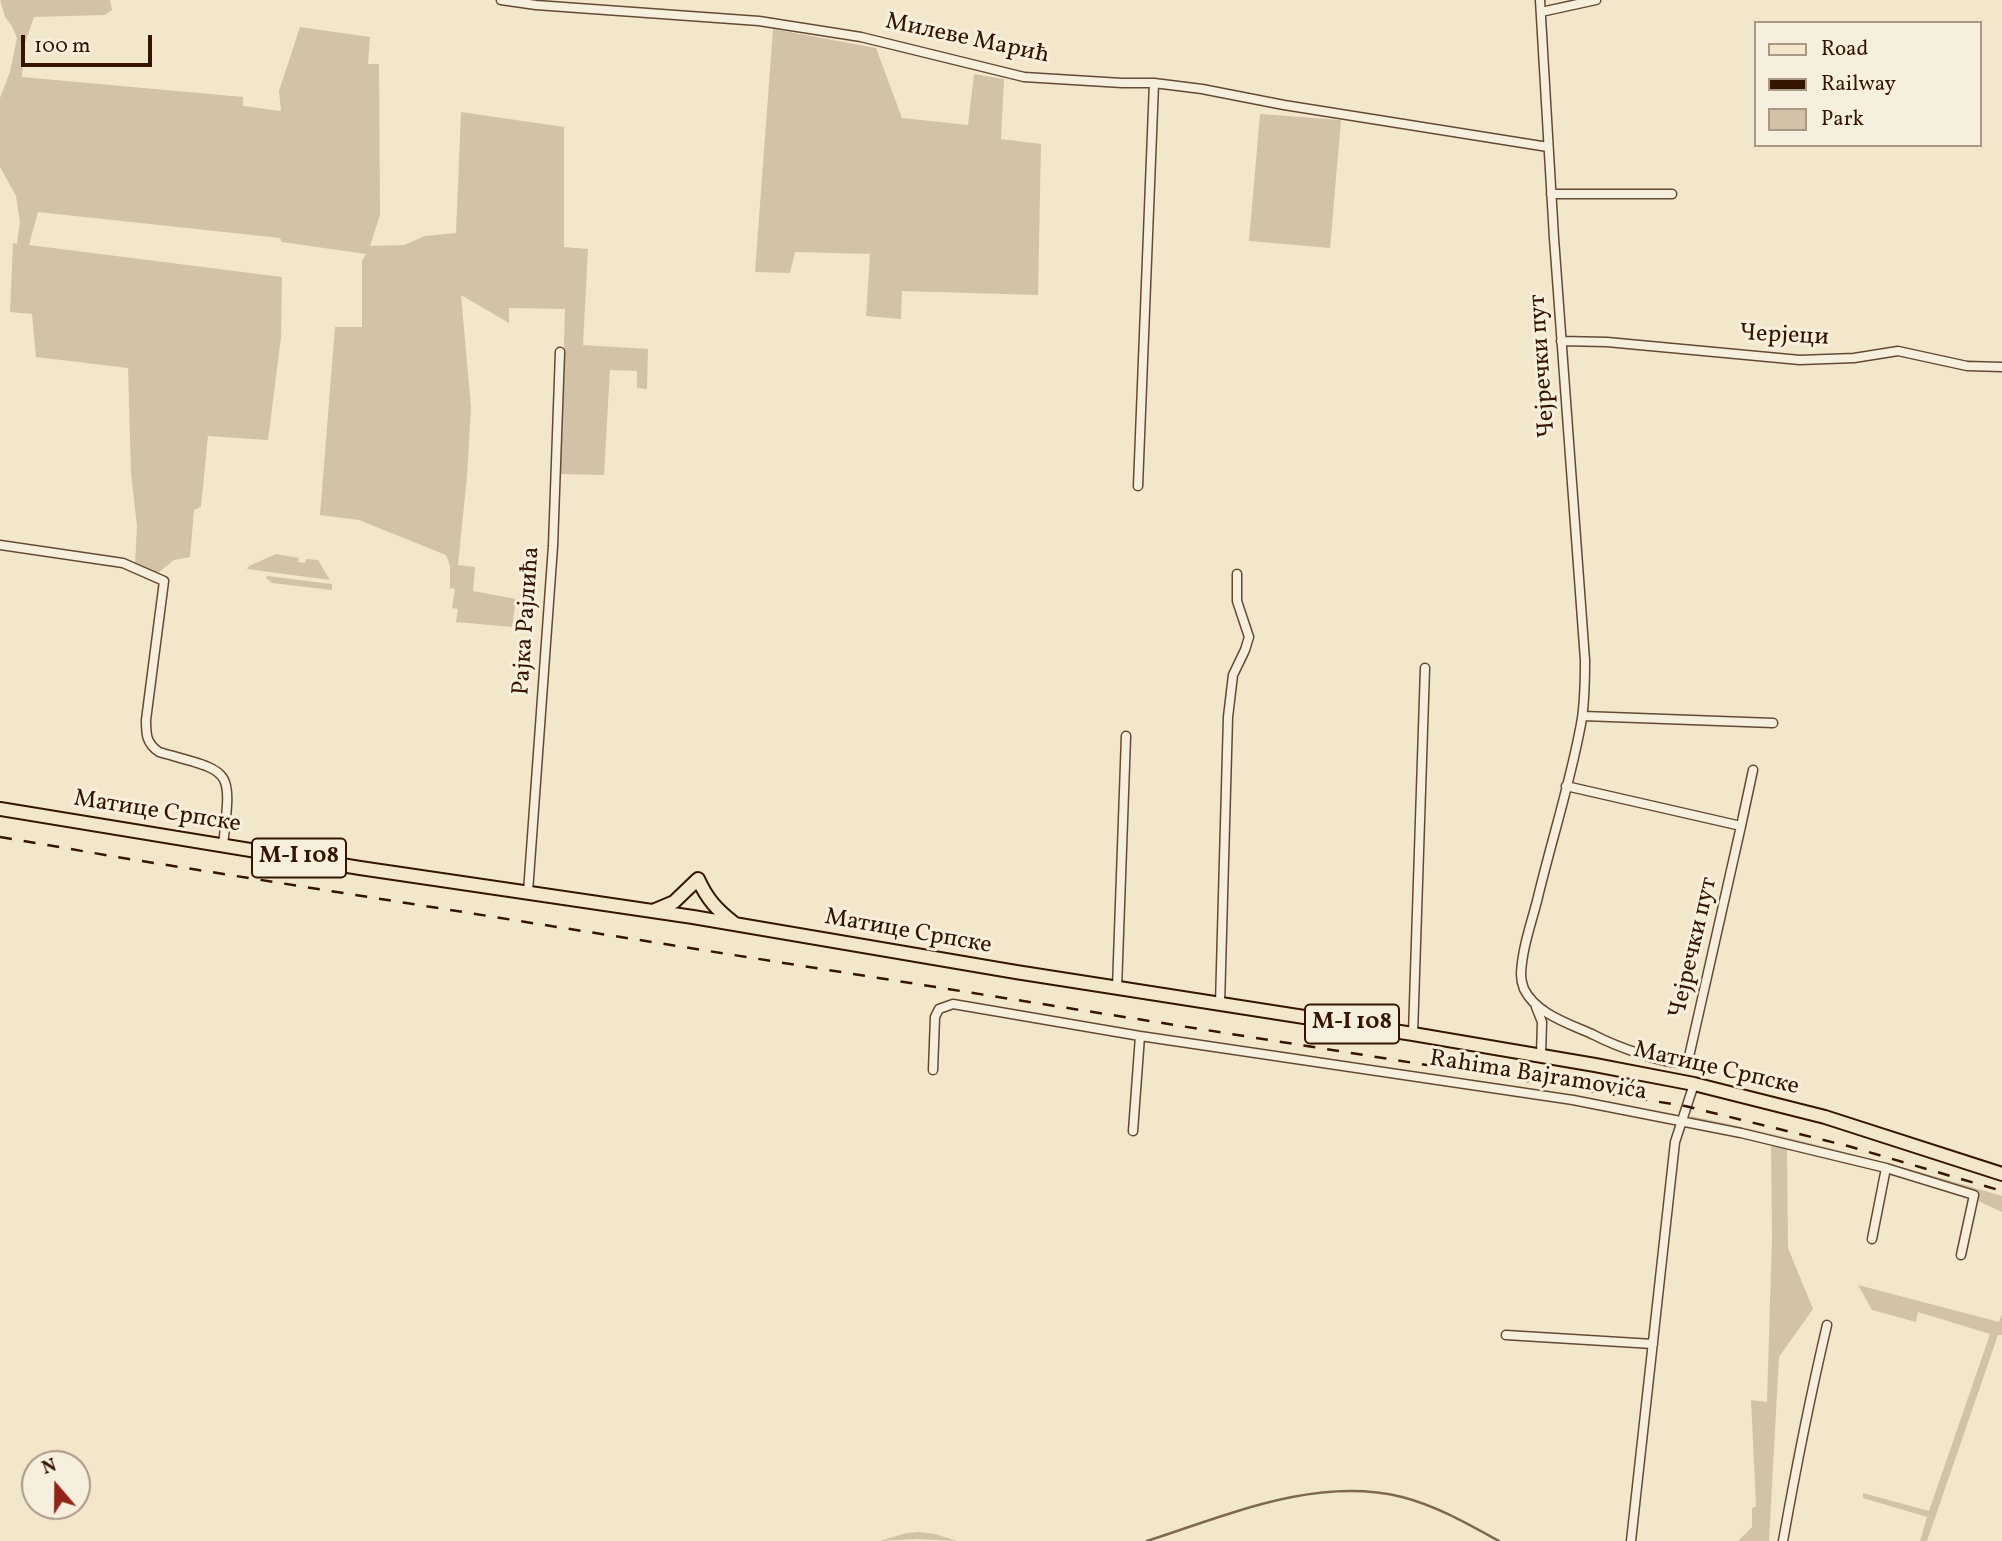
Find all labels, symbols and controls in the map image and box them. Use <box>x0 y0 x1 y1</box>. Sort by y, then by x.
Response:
street label: Милеве Мaрић <box>882 9 1052 71</box>
scale bar <box>24 21 156 65</box>
legend <box>1754 21 1981 147</box>
text: 100 m <box>34 32 91 61</box>
text: Road <box>1821 35 1868 64</box>
text: Railway <box>1821 70 1896 99</box>
text: Park <box>1821 105 1864 134</box>
street label: Чејречки пут <box>1525 293 1563 439</box>
street label: Черјеци <box>1739 320 1829 354</box>
street label: Рајка Рајлића <box>508 546 548 696</box>
street label: Матице Српске <box>71 786 243 840</box>
road number: M-I 108 <box>252 838 346 878</box>
street label: Чејречки пут <box>1665 875 1725 1021</box>
street label: Матице Српске <box>822 904 994 962</box>
road number: M-I 108 <box>1305 1004 1399 1044</box>
street label: Матице Српске <box>1631 1037 1801 1103</box>
street label: Rahima Bajramovića <box>1427 1046 1649 1108</box>
north arrow <box>21 1450 91 1520</box>
text: N <box>39 1453 60 1482</box>

